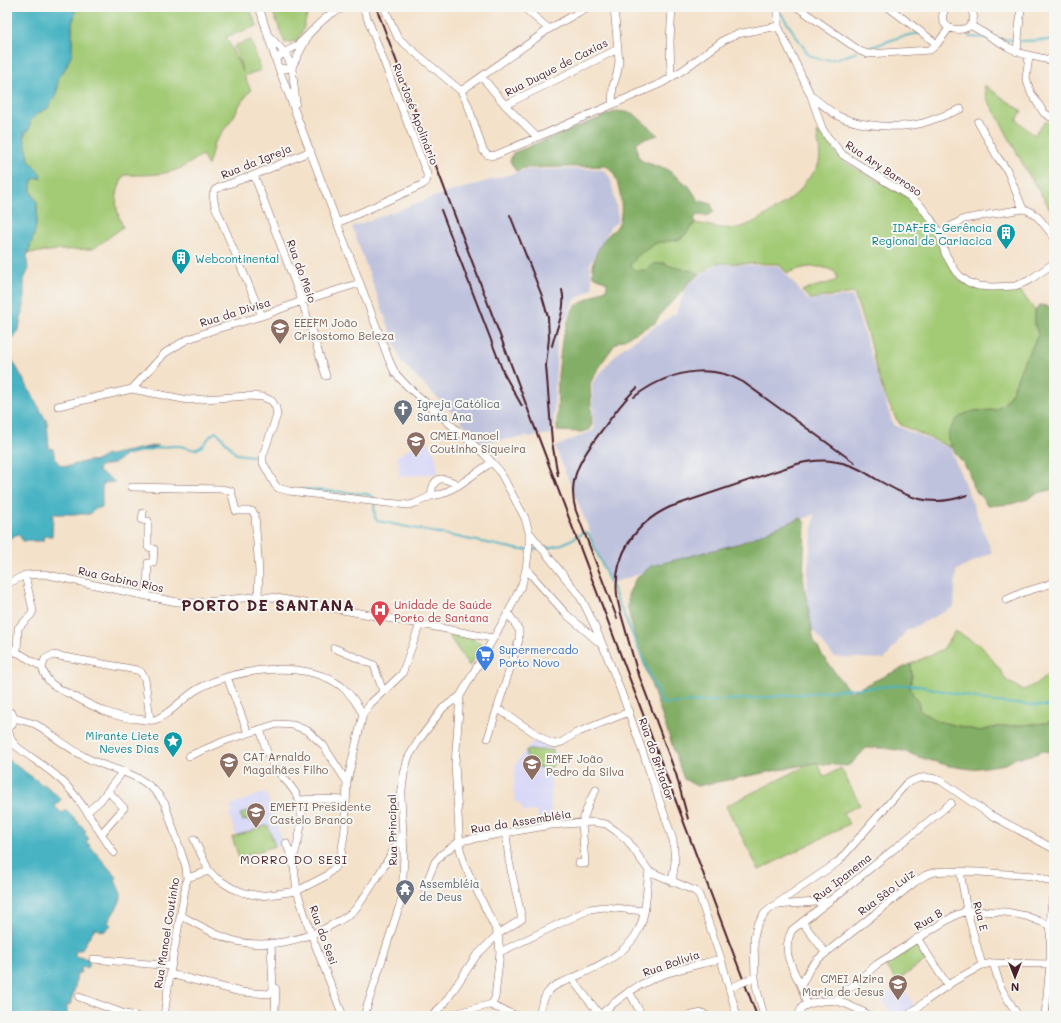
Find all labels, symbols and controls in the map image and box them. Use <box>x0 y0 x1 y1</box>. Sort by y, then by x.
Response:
street label: Rua Duque de Caxias <box>502 35 610 99</box>
street label: Rua José Apolinário <box>390 61 442 167</box>
street label: Rua Ary Barroso <box>843 137 925 199</box>
street label: Rua da Igreja <box>218 140 294 182</box>
place label: IDAF-ES_Gerência Regional de Cariacica <box>872 220 992 248</box>
building icon: IDAF-ES_Gerência Regional de Cariacica <box>995 222 1017 250</box>
street label: Rua do Meio <box>284 237 320 305</box>
building icon: Webcontinental <box>170 247 192 275</box>
place label: Webcontinental <box>195 251 279 266</box>
street label: Rua da Divisa <box>198 294 272 330</box>
place label: EEEFM João Crisostomo Beleza <box>294 315 394 343</box>
school or university icon: EEEFM João Crisostomo Beleza <box>269 317 291 345</box>
place label: Igreja Católica Santa Ana <box>417 396 500 424</box>
church icon: Igreja Católica Santa Ana <box>392 398 414 426</box>
place label: CMEI Manoel Coutinho Siqueira <box>430 428 526 456</box>
school or university icon: CMEI Manoel Coutinho Siqueira <box>405 430 427 458</box>
street label: Rua Gabino Rios <box>77 563 165 595</box>
district label: PORTO DE SANTANA <box>181 595 355 615</box>
place label: Unidade de Saúde Porto de Santana <box>394 597 492 625</box>
hospital icon: Unidade de Saúde Porto de Santana <box>369 599 391 627</box>
place label: Supermercado Porto Novo <box>499 642 579 670</box>
supermarket icon: Supermercado Porto Novo <box>474 644 496 672</box>
street label: Rua do Britador <box>636 715 678 803</box>
place label: Mirante Liete Neves Dias <box>86 728 159 756</box>
place icon: Mirante Liete Neves Dias <box>162 730 184 758</box>
place label: CAT Arnaldo Magalhães Filho <box>243 749 329 777</box>
school or university icon: CAT Arnaldo Magalhães Filho <box>218 751 240 779</box>
place label: EMEF João Pedro da Silva <box>546 751 625 779</box>
school or university icon: EMEF João Pedro da Silva <box>521 753 543 781</box>
street label: Rua Principal <box>384 794 400 866</box>
place label: EMEFTI Presidente Castelo Branco <box>270 799 371 827</box>
school or university icon: EMEFTI Presidente Castelo Branco <box>245 801 267 829</box>
street label: Rua da Assembléia <box>470 806 572 836</box>
street label: Rua Ipanema <box>810 849 874 905</box>
district label: MORRO DO SESI <box>240 851 348 867</box>
street label: Rua São Luiz <box>854 866 918 918</box>
street label: Rua Manoel Coutinho <box>150 876 182 990</box>
place label: Assembléia de Deus <box>419 876 480 904</box>
temple icon: Assembléia de Deus <box>394 878 416 906</box>
street label: Rua E <box>970 900 992 932</box>
street label: Rua do Sesi <box>306 903 342 967</box>
street label: Rua B <box>911 905 945 933</box>
street label: Rua Bolívia <box>641 946 701 980</box>
north arrow <box>995 957 1035 997</box>
place label: CMEI Alzira Maria de Jesus <box>802 971 884 999</box>
school or university icon: CMEI Alzira Maria de Jesus <box>887 973 909 1001</box>
text: N <box>1011 980 1019 995</box>

